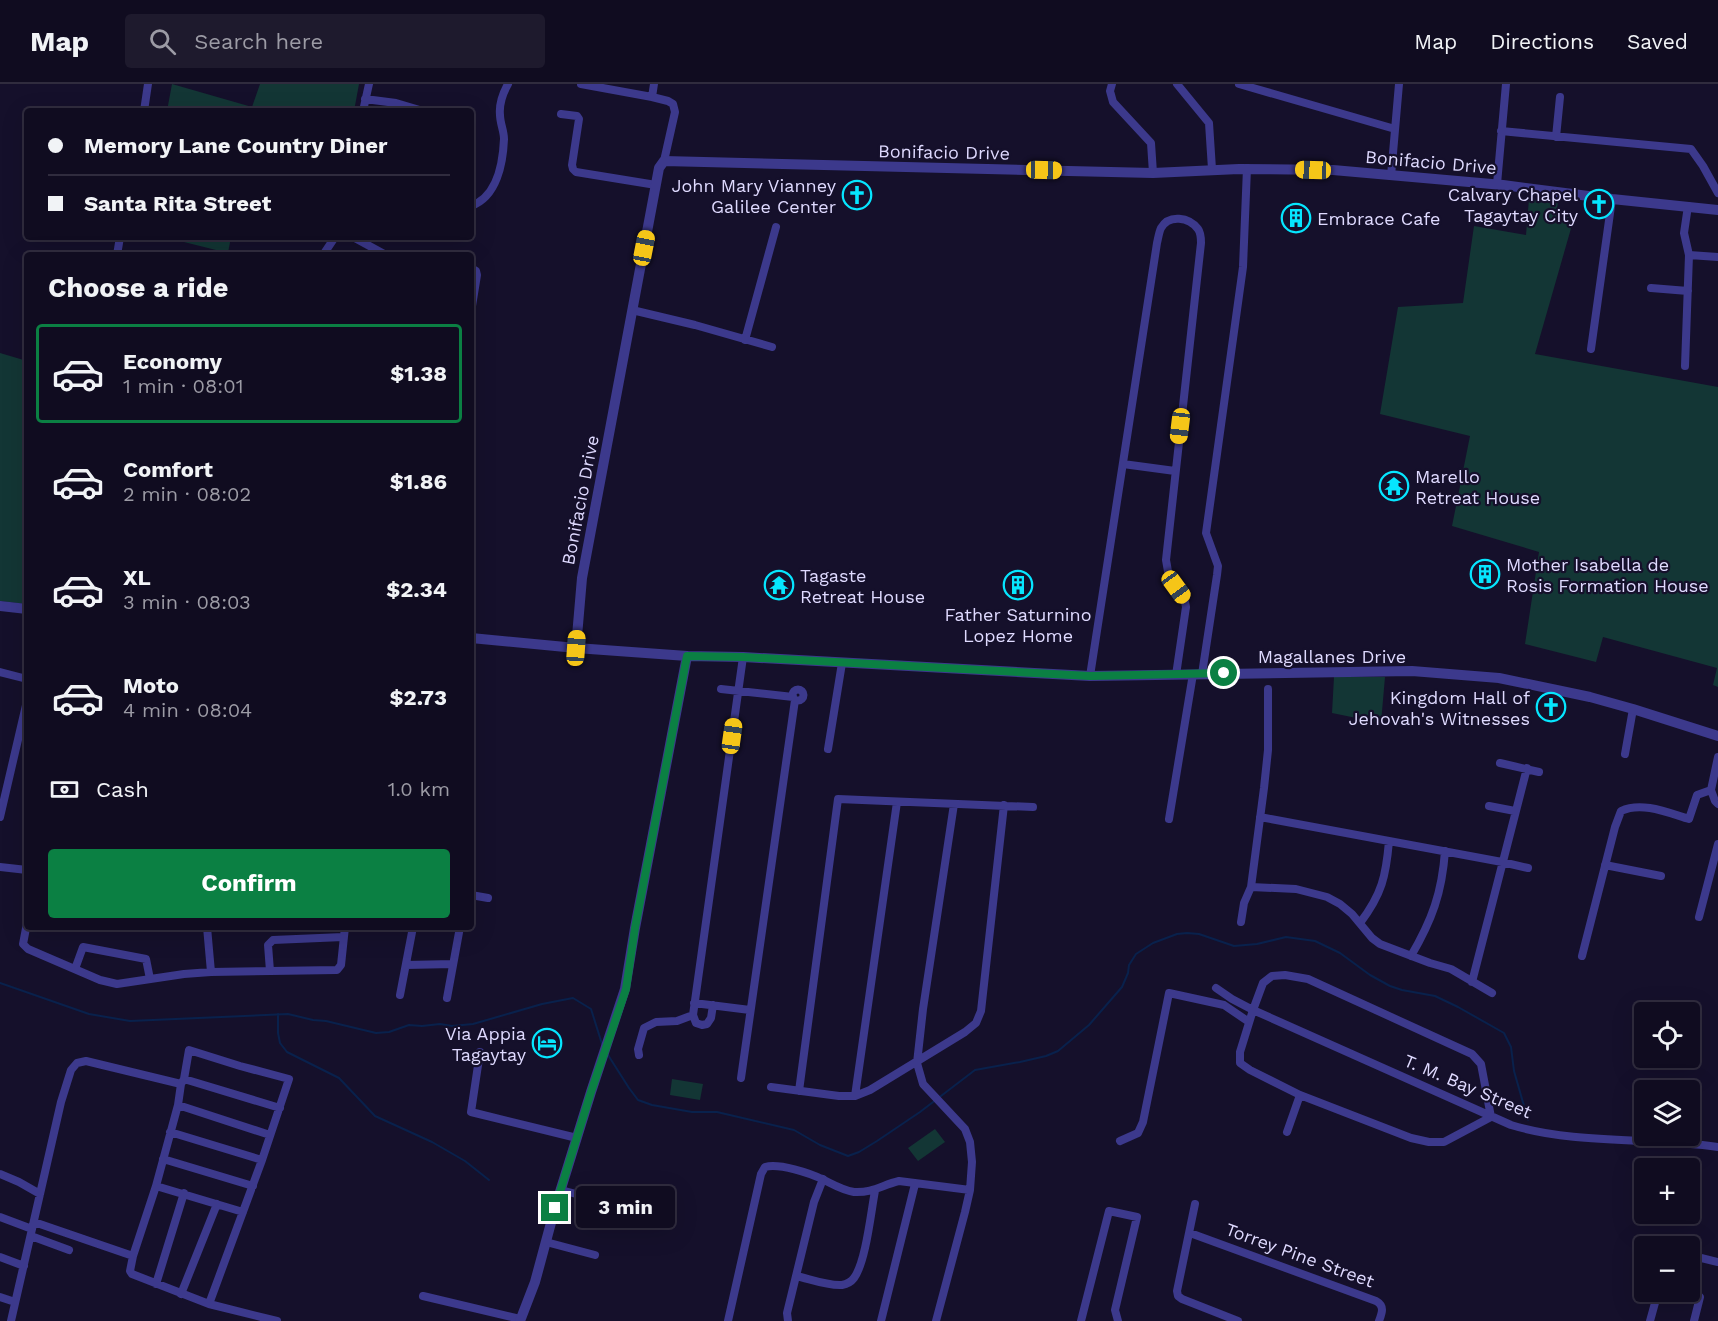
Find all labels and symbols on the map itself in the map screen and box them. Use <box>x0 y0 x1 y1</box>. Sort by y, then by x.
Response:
street label: Bonifacio Drive <box>878 140 1010 164</box>
street label: Bonifacio Drive <box>1364 146 1498 178</box>
car <box>1295 160 1331 180</box>
car <box>1026 161 1062 179</box>
place label: John Mary Vianney Galilee Center <box>671 175 837 217</box>
church icon: John Mary Vianney Galilee Center <box>841 179 873 211</box>
place label: Calvary Chapel Tagaytay City <box>1448 184 1579 226</box>
church icon: Calvary Chapel Tagaytay City <box>1583 188 1615 220</box>
building icon: Embrace Cafe <box>1280 202 1312 234</box>
place label: Embrace Cafe <box>1317 208 1440 229</box>
car <box>632 229 656 267</box>
car <box>1169 407 1191 445</box>
street label: Bonifacio Drive <box>557 433 603 567</box>
place label: Marello Retreat House <box>1415 466 1540 508</box>
temple icon: Marello Retreat House <box>1378 470 1410 502</box>
place label: Mother Isabella de Rosis Formation House <box>1506 554 1709 596</box>
building icon: Mother Isabella de Rosis Formation House <box>1469 558 1501 590</box>
place label: Tagaste Retreat House <box>800 565 925 607</box>
car <box>1158 567 1194 607</box>
temple icon: Tagaste Retreat House <box>763 569 795 601</box>
building icon: Father Saturnino Lopez Home <box>1002 569 1034 601</box>
place label: Father Saturnino Lopez Home <box>944 604 1092 646</box>
car <box>566 629 586 667</box>
street label: Magallanes Drive <box>1258 646 1406 667</box>
route start <box>1210 659 1237 686</box>
place label: Kingdom Hall of Jehovah's Witnesses <box>1348 687 1530 729</box>
church icon: Kingdom Hall of Jehovah's Witnesses <box>1535 691 1567 723</box>
car <box>721 717 743 755</box>
place label: Via Appia Tagaytay <box>445 1023 527 1065</box>
hotel icon: Via Appia Tagaytay <box>531 1027 563 1059</box>
street label: T. M. Bay Street <box>1401 1050 1536 1123</box>
callout: 3 min <box>576 1187 675 1229</box>
route end <box>541 1194 568 1221</box>
street label: Torrey Pine Street <box>1223 1218 1378 1292</box>

